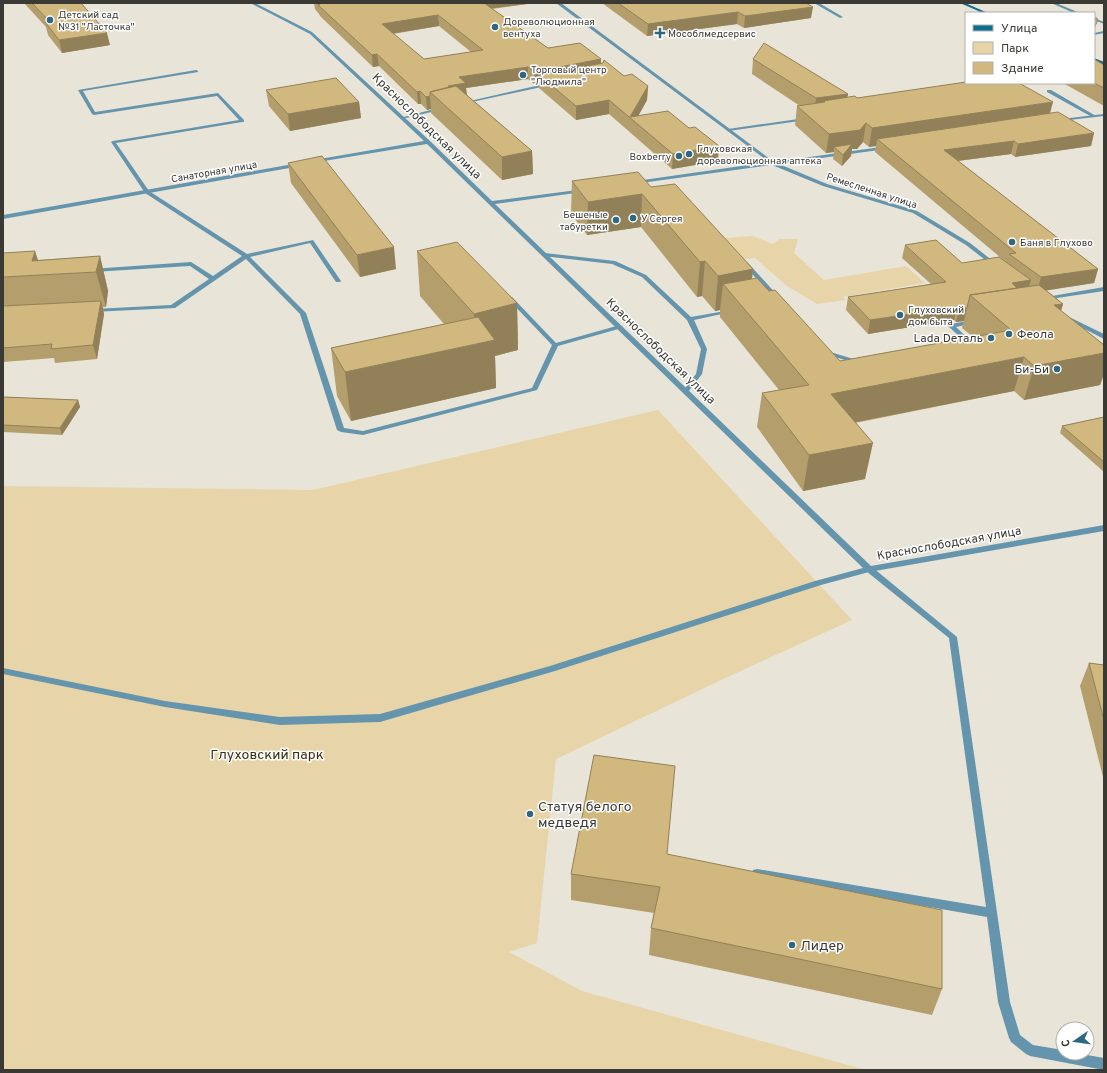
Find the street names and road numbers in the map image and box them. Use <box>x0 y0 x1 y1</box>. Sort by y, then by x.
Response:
street label: Краснослободская улица <box>368 70 485 183</box>
street label: Санаторная улица <box>170 159 258 186</box>
street label: Ремесленная улица <box>824 171 919 212</box>
street label: Краснослободская улица <box>602 295 719 408</box>
street label: Краснослободская улица <box>876 523 1023 565</box>

